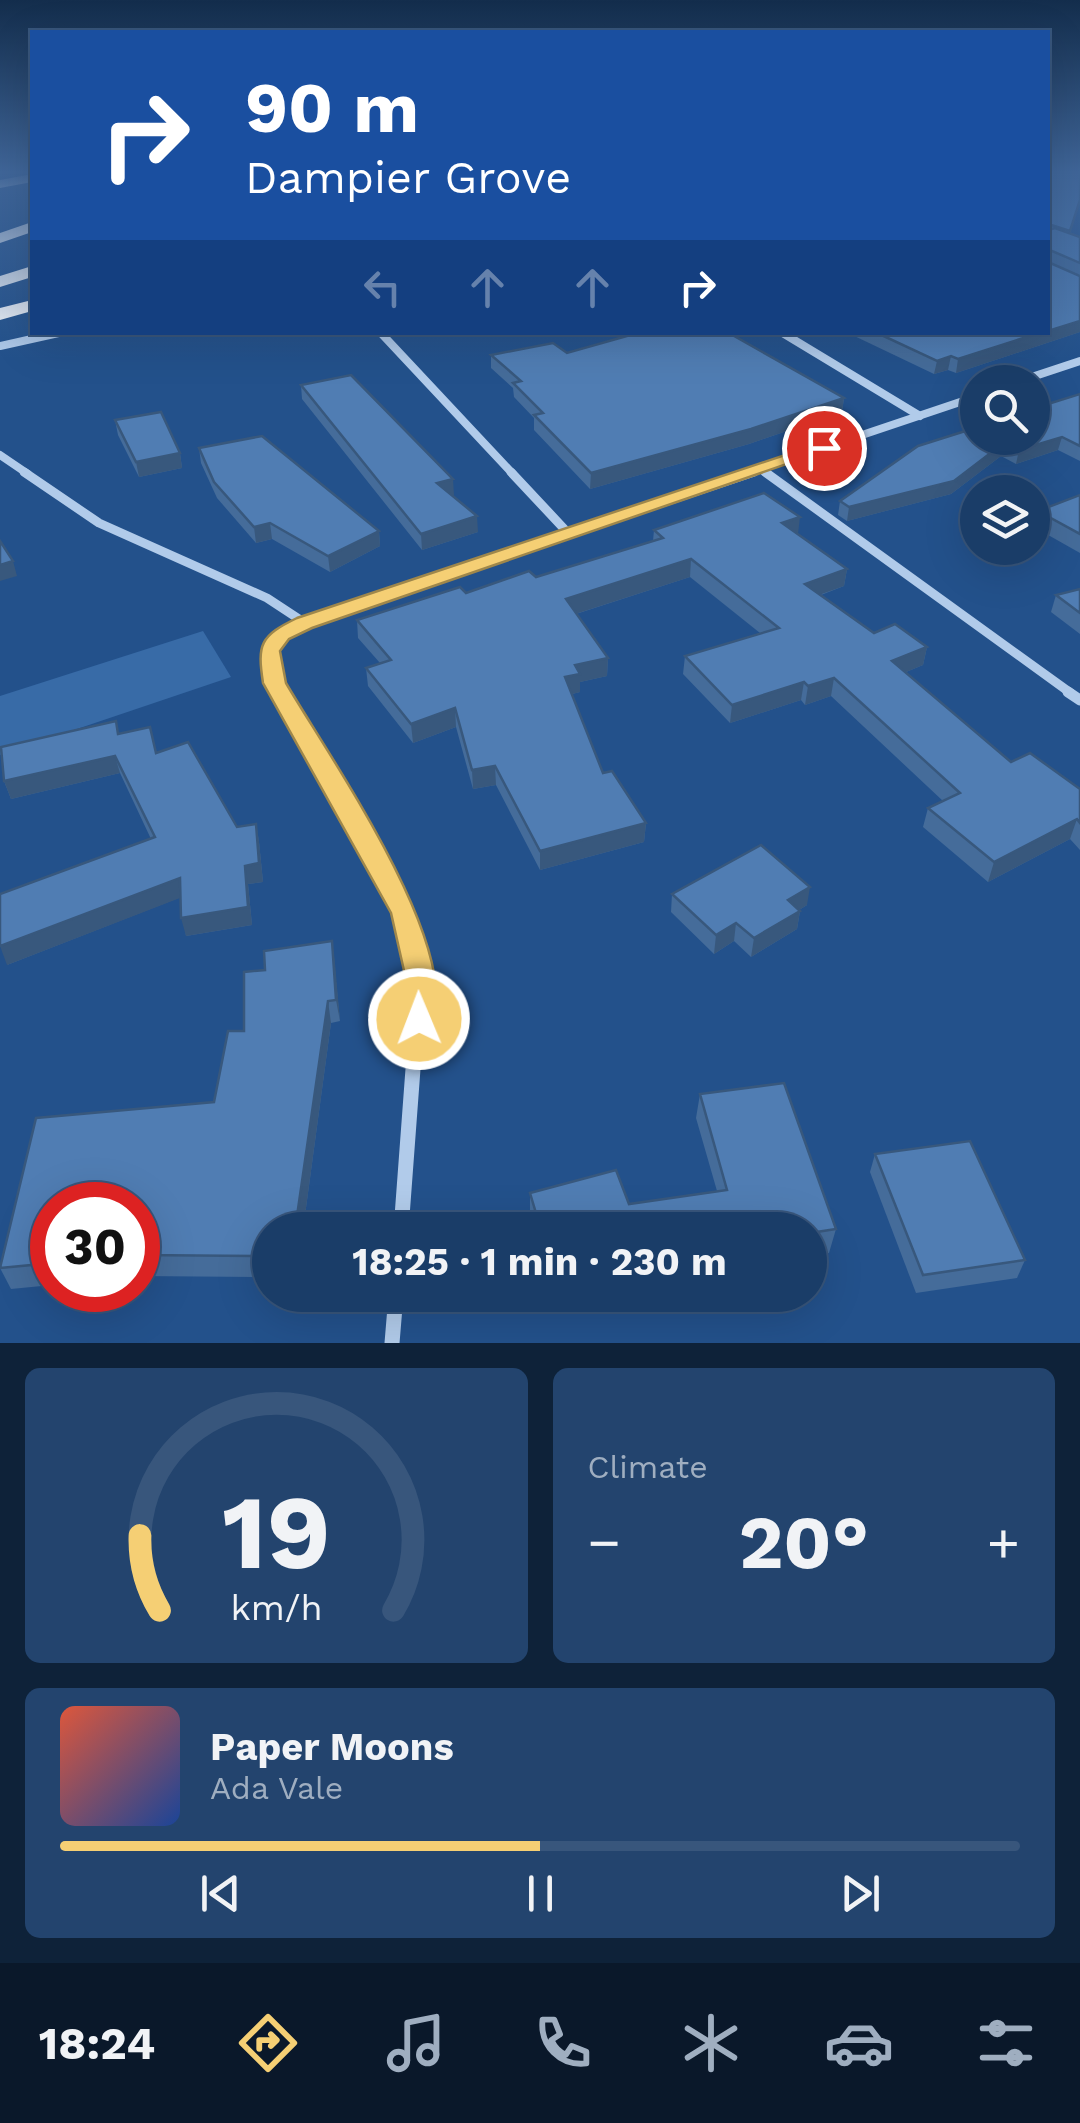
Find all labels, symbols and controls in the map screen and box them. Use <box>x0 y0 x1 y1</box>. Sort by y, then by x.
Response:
text: 90 m <box>245 67 419 149</box>
icon: right <box>80 70 210 200</box>
text: Dampier Grove <box>245 151 571 204</box>
icon: left <box>355 260 410 315</box>
icon: ahead <box>460 260 515 315</box>
icon: ahead <box>565 260 620 315</box>
icon: right <box>670 260 725 315</box>
map controls <box>960 365 1050 565</box>
button: search <box>960 365 1050 455</box>
pin <box>782 406 867 491</box>
icon: arrive <box>797 421 852 476</box>
button: layers <box>960 475 1050 565</box>
position arrow <box>367 967 471 1071</box>
speed limit sign: 30 <box>30 1182 160 1312</box>
text: 18:25 · 1 min · 230 m <box>352 1240 727 1284</box>
text: Climate <box>588 1448 708 1486</box>
text: 19 <box>222 1471 331 1593</box>
text: 20° <box>739 1498 869 1586</box>
text: − <box>588 1510 621 1574</box>
text: + <box>987 1510 1020 1574</box>
text: km/h <box>230 1587 322 1629</box>
text: Paper Moons <box>210 1725 454 1769</box>
text: Ada Vale <box>210 1769 343 1807</box>
icon: previous <box>193 1866 248 1921</box>
icon: pause <box>513 1866 568 1921</box>
icon: next <box>833 1866 888 1921</box>
icon: directions <box>233 2008 303 2078</box>
icon: music <box>381 2008 451 2078</box>
icon: phone <box>528 2008 598 2078</box>
icon: climate <box>676 2008 746 2078</box>
icon: car <box>824 2008 894 2078</box>
icon: filters <box>971 2008 1041 2078</box>
text: 18:24 <box>39 2017 155 2070</box>

